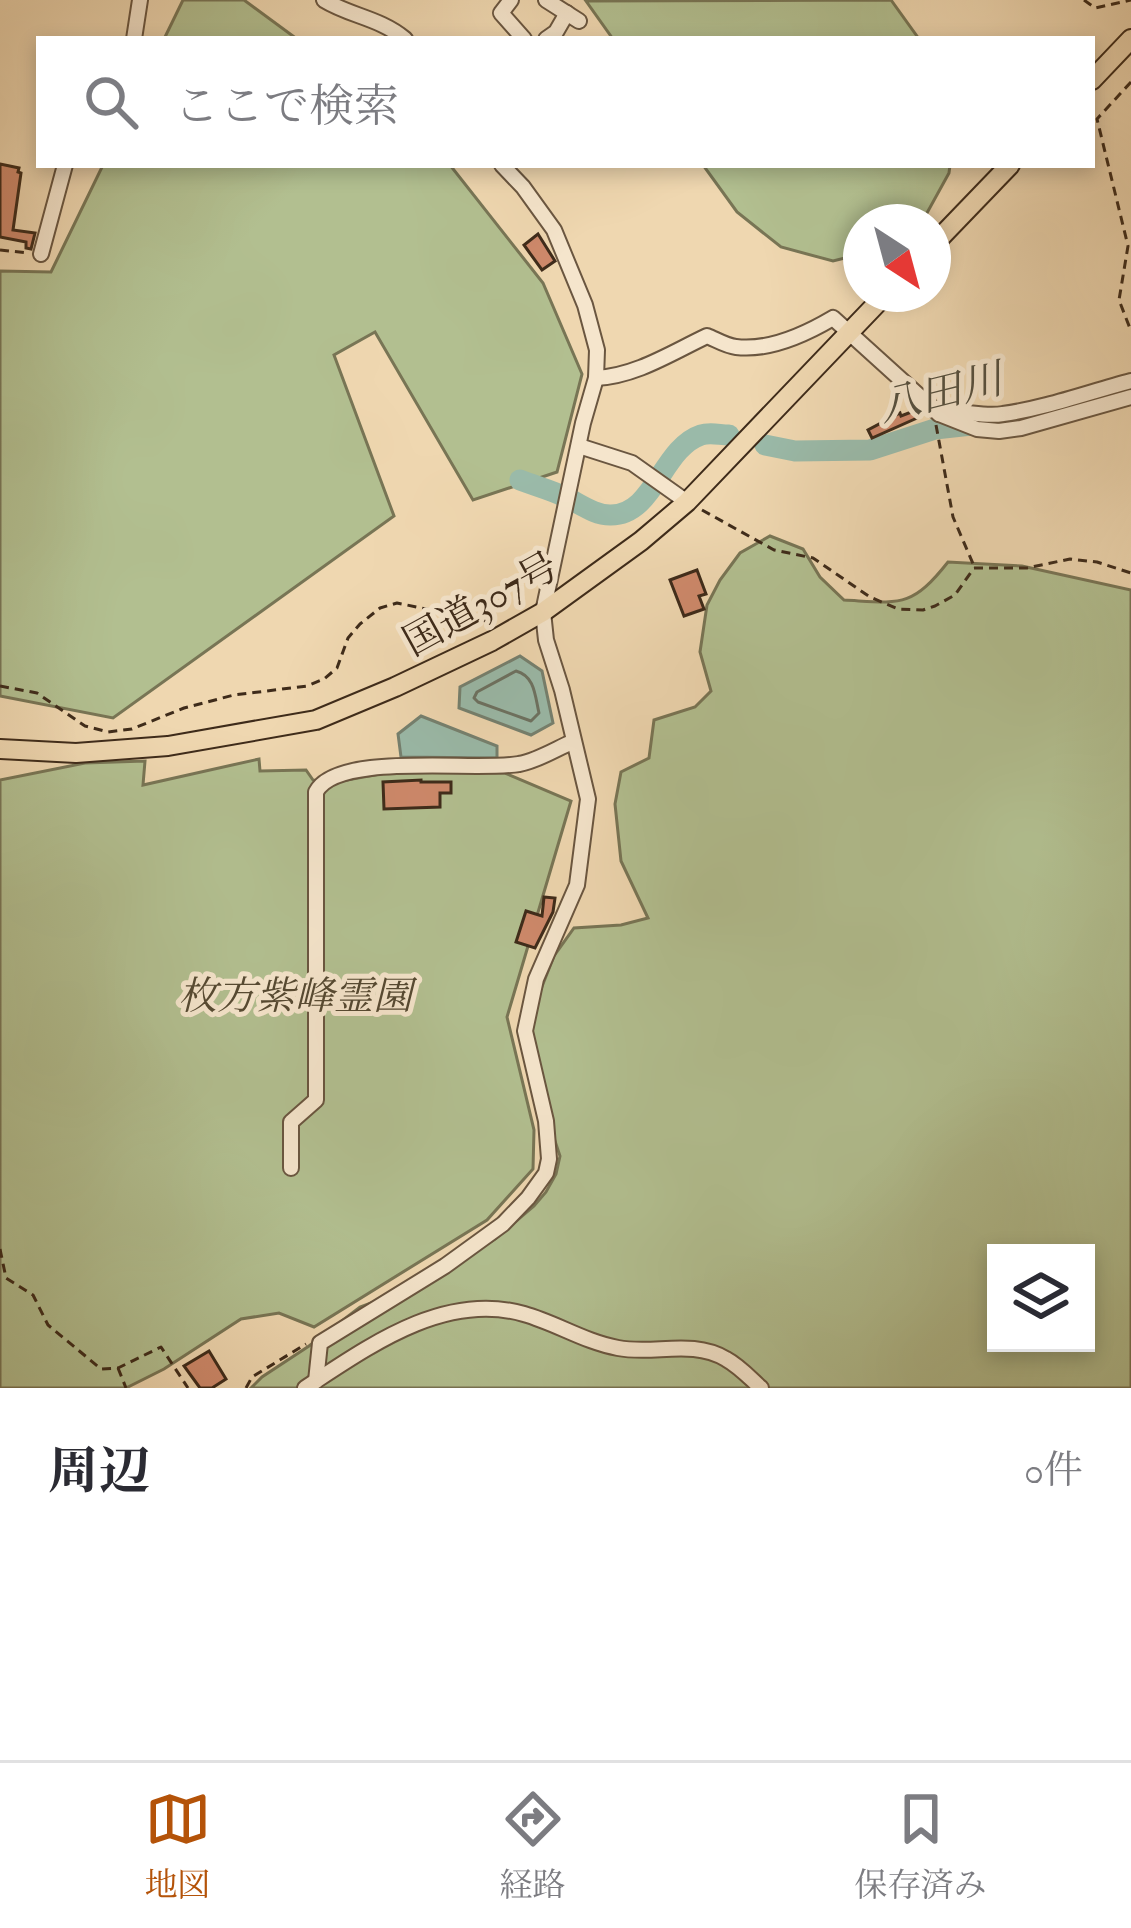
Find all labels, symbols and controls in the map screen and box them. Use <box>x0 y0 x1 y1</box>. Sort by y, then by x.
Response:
search box <box>36 36 1095 168</box>
icon: search <box>78 69 144 135</box>
text: ここで検索 <box>174 79 399 135</box>
north arrow <box>843 204 951 312</box>
water label: 八田川 <box>873 353 1012 434</box>
street label: 国道307号 <box>395 542 567 667</box>
park label: 枚方紫峰霊園 <box>178 972 418 1021</box>
map controls <box>987 1244 1095 1352</box>
button: layers <box>987 1244 1095 1352</box>
text: 周辺 <box>48 1440 150 1504</box>
text: 0件 <box>1024 1446 1083 1495</box>
tab: 地図 <box>145 1786 211 1906</box>
tab: 経路 <box>500 1786 566 1906</box>
tab: 保存済み <box>855 1786 987 1906</box>

